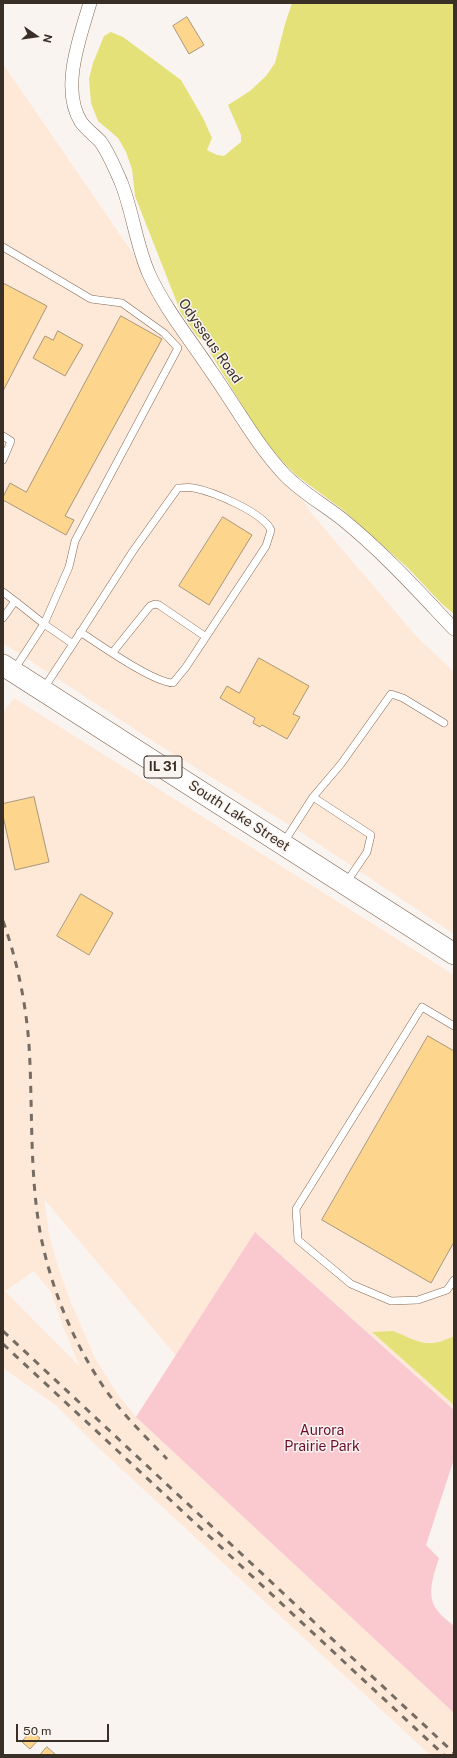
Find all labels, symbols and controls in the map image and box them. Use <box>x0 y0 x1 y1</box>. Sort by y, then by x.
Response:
north arrow <box>16 16 56 56</box>
text: N <box>41 33 55 44</box>
street label: Odysseus Road <box>175 295 245 387</box>
road number: IL 31 <box>144 756 182 778</box>
street label: South Lake Street <box>185 777 293 855</box>
park label: Aurora Prairie Park <box>284 1423 360 1456</box>
scale bar <box>18 1716 111 1742</box>
text: 50 m <box>23 1724 51 1738</box>

